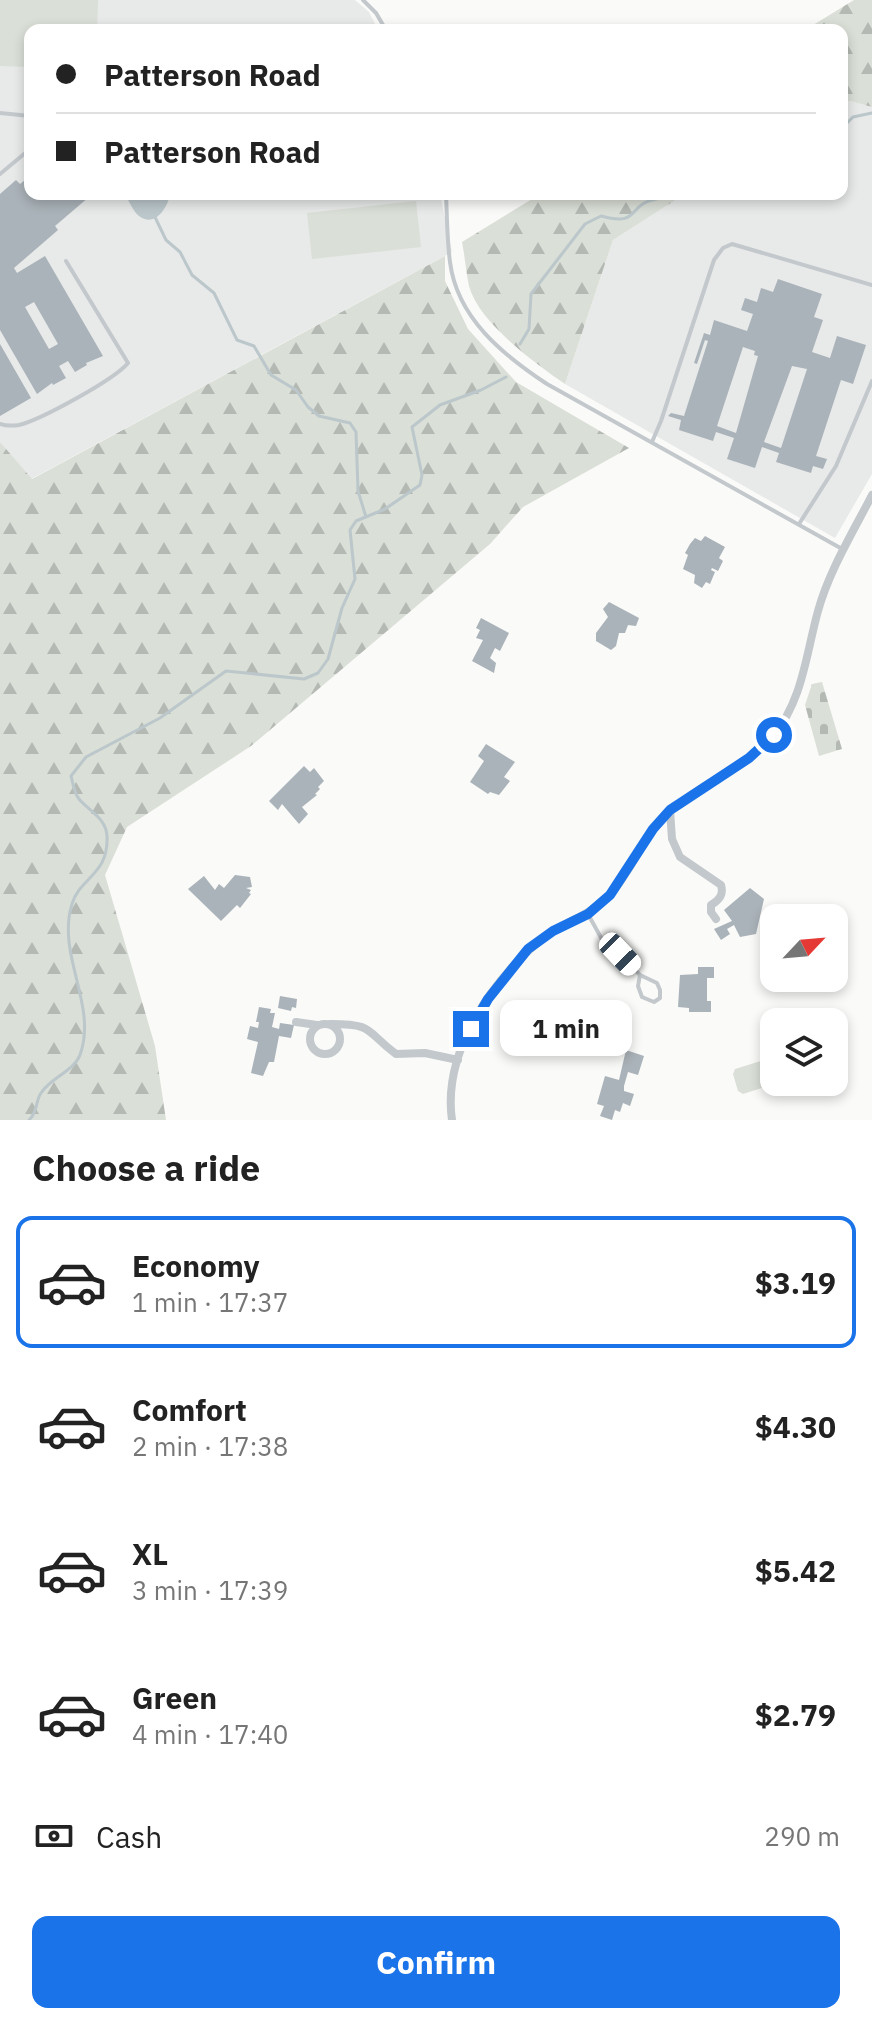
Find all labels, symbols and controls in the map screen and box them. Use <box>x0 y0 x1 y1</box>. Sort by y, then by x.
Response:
text: Patterson Road <box>104 55 321 94</box>
text: Patterson Road <box>104 132 321 171</box>
route start <box>756 717 792 753</box>
north arrow <box>760 904 848 992</box>
map controls <box>760 904 848 1096</box>
car <box>595 928 645 980</box>
callout: 1 min <box>499 1001 631 1057</box>
button: layers <box>760 1008 848 1096</box>
route end <box>453 1011 489 1047</box>
text: 1 min <box>532 1011 600 1045</box>
text: Choose a ride <box>32 1144 260 1191</box>
icon: car <box>36 1246 108 1318</box>
text: Economy <box>132 1246 260 1285</box>
text: $3.19 <box>755 1263 836 1302</box>
text: 1 min · 17:37 <box>132 1285 288 1319</box>
icon: car <box>36 1390 108 1462</box>
text: Comfort <box>132 1390 247 1429</box>
text: $4.30 <box>755 1407 836 1446</box>
text: 2 min · 17:38 <box>132 1429 288 1463</box>
icon: car <box>36 1534 108 1606</box>
text: XL <box>132 1534 168 1573</box>
text: $5.42 <box>755 1551 836 1590</box>
text: 3 min · 17:39 <box>132 1573 288 1607</box>
icon: car <box>36 1678 108 1750</box>
text: Green <box>132 1678 217 1717</box>
text: $2.79 <box>755 1695 836 1734</box>
text: 4 min · 17:40 <box>132 1717 288 1751</box>
icon: cash <box>32 1814 76 1858</box>
text: Cash <box>96 1817 162 1856</box>
text: 290 m <box>764 1819 840 1853</box>
button: Confirm <box>32 1916 840 2008</box>

